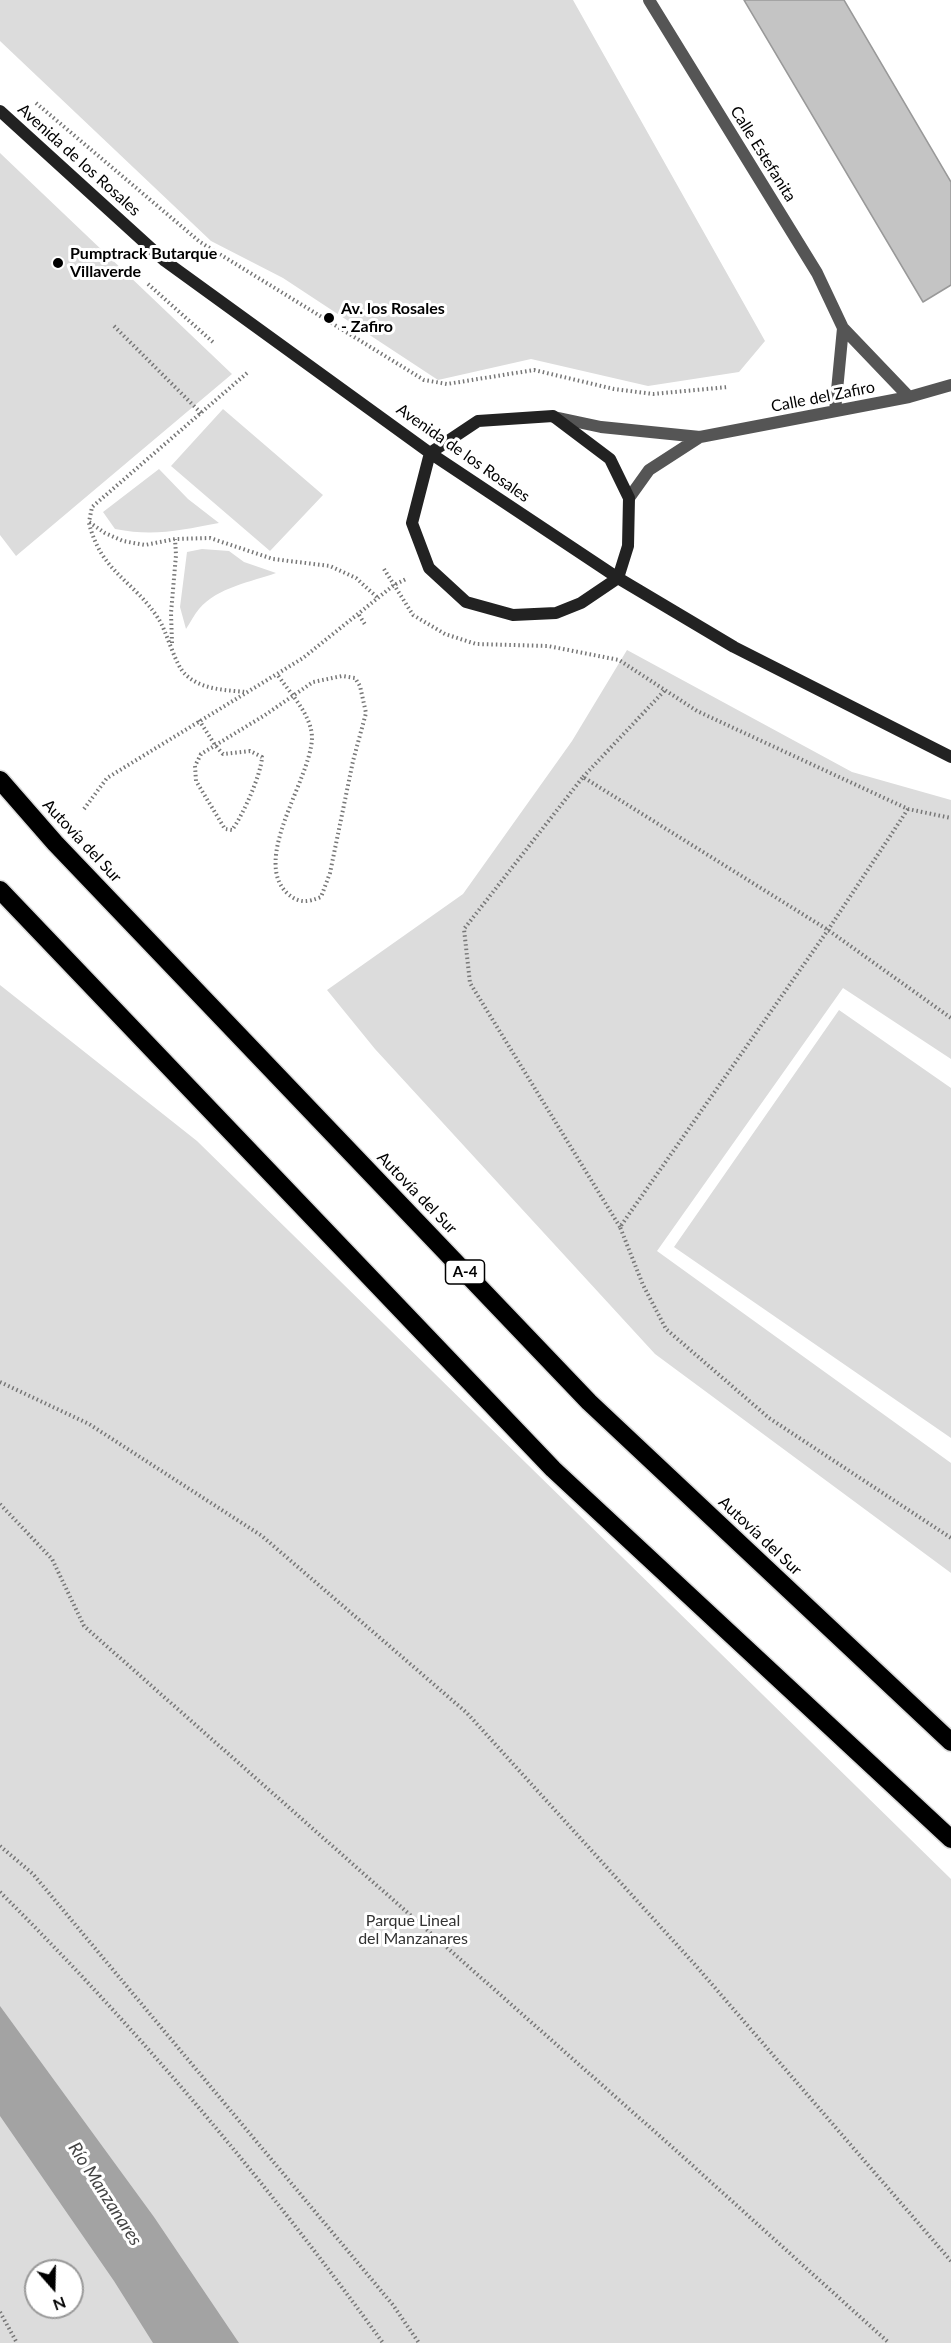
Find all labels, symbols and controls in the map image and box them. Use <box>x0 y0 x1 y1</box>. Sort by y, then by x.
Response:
street label: Avenida de los Rosales <box>14 100 144 220</box>
street label: Calle Estefanita <box>726 103 800 205</box>
place label: Pumptrack Butarque Villaverde <box>70 244 217 282</box>
marker: Pumptrack Butarque Villaverde <box>51 256 65 270</box>
place label: Av. los Rosales - Zafiro <box>341 299 445 337</box>
marker: Av. los Rosales - Zafiro <box>322 311 336 325</box>
street label: Calle del Zafiro <box>770 378 876 416</box>
street label: Avenida de los Rosales <box>393 400 533 506</box>
street label: Autovía del Sur <box>39 795 125 887</box>
street label: Autovía del Sur <box>373 1148 461 1238</box>
road number: A-4 <box>446 1260 484 1284</box>
street label: Autovía del Sur <box>714 1493 806 1579</box>
park label: Parque Lineal del Manzanares <box>358 1911 468 1949</box>
water label: Río Manzanares <box>64 2138 146 2250</box>
north arrow <box>24 2259 84 2319</box>
text: N <box>51 2293 69 2316</box>

